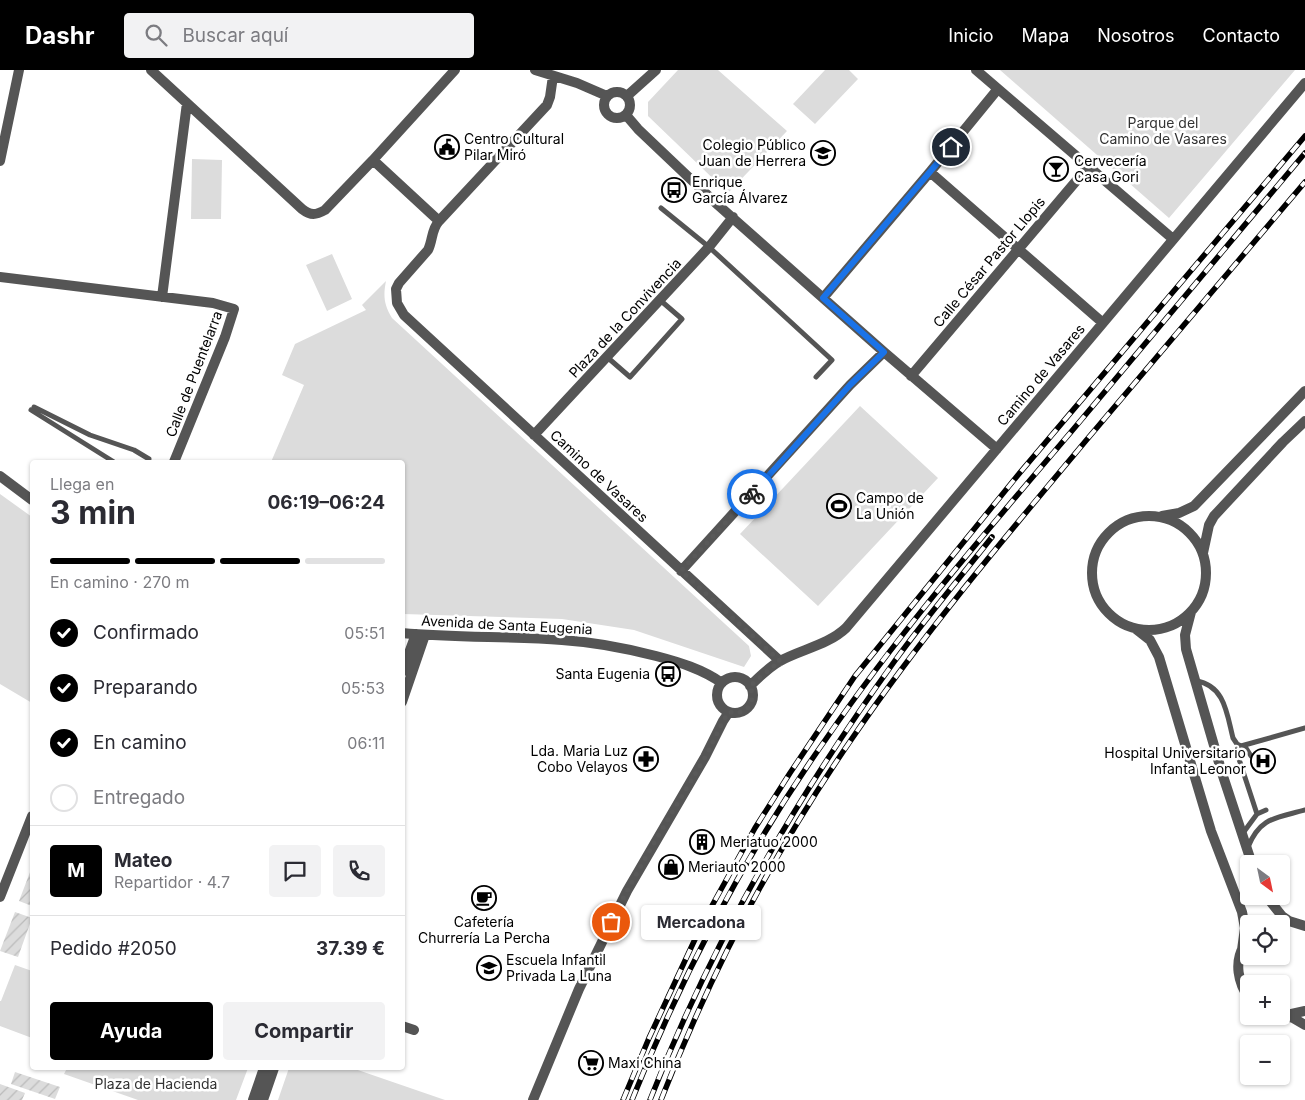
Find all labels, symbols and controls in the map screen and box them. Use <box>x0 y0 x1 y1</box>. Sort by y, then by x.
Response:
search box <box>124 13 474 58</box>
text: Dashr <box>25 21 94 50</box>
icon: search <box>142 21 170 49</box>
text: Buscar aquí <box>182 24 288 47</box>
text: Inicio <box>948 25 994 46</box>
text: Mapa <box>1022 25 1069 46</box>
text: Nosotros <box>1097 25 1175 46</box>
text: Contacto <box>1203 25 1280 46</box>
park label: Parque del Camino de Vasares <box>1099 114 1227 147</box>
pin <box>930 126 972 168</box>
place label: Centro Cultural Pilar Miró <box>464 130 564 163</box>
icon: home <box>937 133 965 161</box>
public building icon: Centro Cultural Pilar Miró <box>434 134 460 160</box>
place label: Colegio Público Juan de Herrera <box>699 136 806 169</box>
school or university icon: Colegio Público Juan de Herrera <box>810 140 836 166</box>
place label: Cervecería Casa Gori <box>1074 152 1147 185</box>
bar icon: Cervecería Casa Gori <box>1043 156 1069 182</box>
place label: Enrique García Álvarez <box>692 173 788 206</box>
bus stop icon: Enrique García Álvarez <box>661 177 687 203</box>
street label: Calle César Pastor Llopis <box>929 193 1048 330</box>
street label: Plaza de la Convivencia <box>565 255 684 381</box>
street label: Calle de Puentelarra <box>162 308 225 439</box>
street label: Camino de Vasares <box>993 320 1088 429</box>
street label: Camino de Vasares <box>547 426 652 525</box>
courier <box>727 469 777 519</box>
text: Llega en <box>50 474 114 494</box>
icon: bike <box>738 480 766 508</box>
place label: Campo de La Unión <box>856 489 924 522</box>
text: 06:19–06:24 <box>267 491 385 514</box>
text: 3 min <box>50 493 136 532</box>
sports icon: Campo de La Unión <box>826 493 852 519</box>
text: En camino · 270 m <box>50 572 190 592</box>
street label: Avenida de Santa Eugenia <box>421 612 593 637</box>
icon: check <box>50 619 78 647</box>
text: Confirmado <box>93 621 199 644</box>
text: 05:51 <box>344 623 385 643</box>
bus stop icon: Santa Eugenia <box>655 661 681 687</box>
place label: Santa Eugenia <box>555 665 650 682</box>
icon: check <box>50 674 78 702</box>
text: Preparando <box>93 676 198 699</box>
text: 05:53 <box>341 678 385 698</box>
icon: check <box>50 729 78 757</box>
text: En camino <box>93 731 187 754</box>
text: 06:11 <box>347 733 385 753</box>
place label: Lda. Maria Luz Cobo Velayos <box>531 742 628 775</box>
place label: Hospital Universitario Infanta Leonor <box>1104 744 1246 777</box>
pharmacy icon: Lda. Maria Luz Cobo Velayos <box>633 746 659 772</box>
hospital icon: Hospital Universitario Infanta Leonor <box>1250 748 1276 774</box>
text: Entregado <box>93 786 185 809</box>
building icon: Meriatuo 2000 <box>689 829 715 855</box>
place label: Meriatuo 2000 <box>720 833 818 850</box>
button: chat <box>269 845 321 897</box>
button: phone <box>333 845 385 897</box>
text: Mateo <box>114 849 172 872</box>
shop icon: Meriauto 2000 <box>658 854 684 880</box>
north arrow <box>1240 855 1290 905</box>
map controls <box>1240 855 1290 1085</box>
place label: Meriauto 2000 <box>688 858 786 875</box>
text: M <box>67 859 85 882</box>
text: Repartidor · 4.7 <box>114 872 230 892</box>
cafe icon: Cafetería Churrería La Percha <box>471 885 497 911</box>
pin <box>590 901 632 943</box>
callout: Mercadona <box>641 904 761 940</box>
icon: bag <box>597 908 625 936</box>
text: Mercadona <box>657 912 745 932</box>
place label: Cafetería Churrería La Percha <box>418 913 550 946</box>
button: locate <box>1240 915 1290 965</box>
text: Pedido #2050 <box>50 937 177 960</box>
text: 37.39 € <box>316 937 385 960</box>
place label: Escuela Infantil Privada La Luna <box>506 951 612 984</box>
school or university icon: Escuela Infantil Privada La Luna <box>476 955 502 981</box>
button: + <box>1240 975 1290 1025</box>
button: Ayuda <box>50 1002 213 1060</box>
button: Compartir <box>223 1002 385 1060</box>
button: − <box>1240 1035 1290 1085</box>
supermarket icon: Maxi China <box>578 1050 604 1076</box>
place label: Maxi China <box>608 1054 682 1071</box>
park label: Plaza de Hacienda <box>95 1075 217 1092</box>

